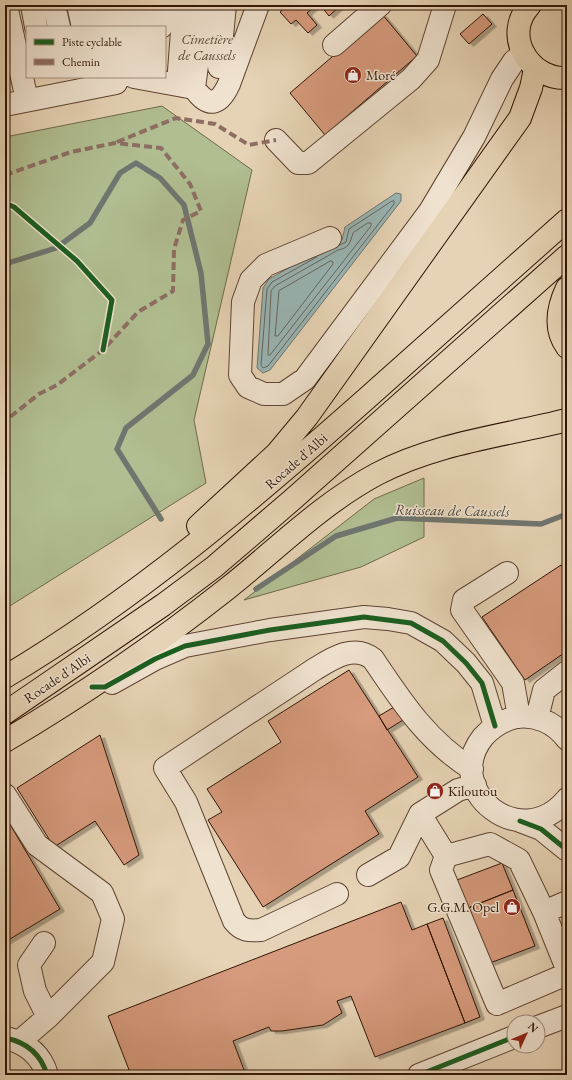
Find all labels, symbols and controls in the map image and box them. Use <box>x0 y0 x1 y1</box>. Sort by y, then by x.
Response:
legend <box>26 26 166 78</box>
park label: Cimetière de Caussels <box>178 30 236 64</box>
text: Piste cyclable <box>62 34 122 50</box>
text: Chemin <box>62 54 101 70</box>
shop icon: Moré <box>343 65 363 85</box>
place label: Moré <box>366 66 396 84</box>
street label: Rocade d'Albi <box>261 429 331 493</box>
water label: Ruisseau de Caussels <box>394 499 511 521</box>
street label: Rocade d'Albi <box>20 649 94 707</box>
shop icon: Kiloutou <box>425 781 445 801</box>
place label: Kiloutou <box>448 782 498 800</box>
shop icon: G.G.M. Opel <box>502 897 522 917</box>
place label: G.G.M. Opel <box>427 898 500 916</box>
north arrow <box>506 1014 546 1054</box>
text: N <box>525 1019 541 1035</box>

